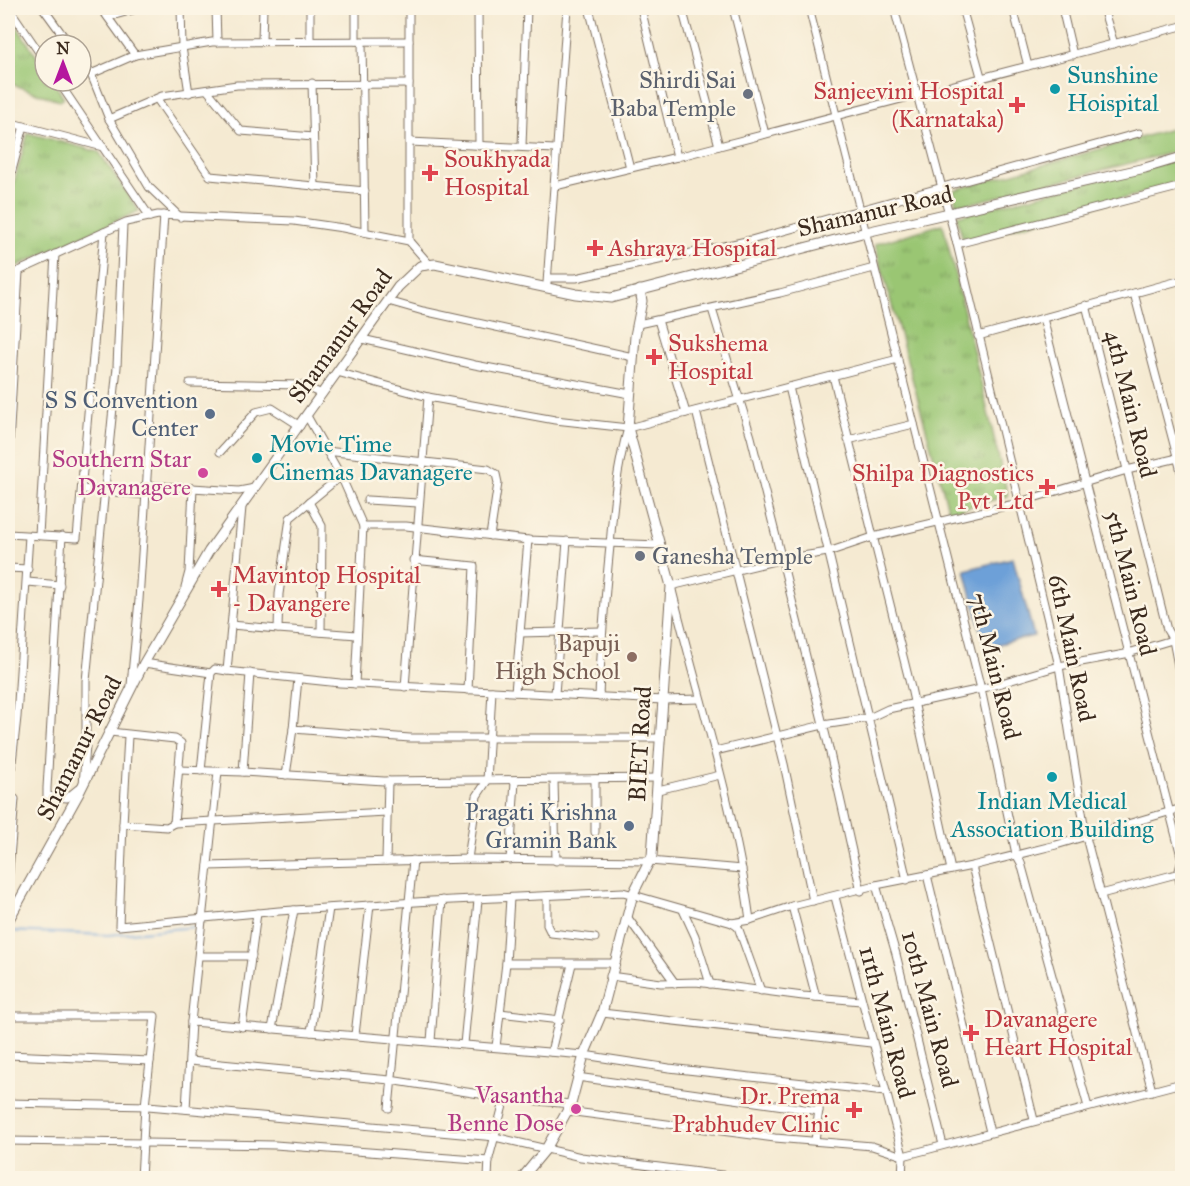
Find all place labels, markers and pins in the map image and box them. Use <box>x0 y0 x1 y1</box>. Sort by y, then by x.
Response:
place label: Sunshine Hoispital <box>1067 60 1159 118</box>
place label: Shirdi Sai Baba Temple <box>610 65 736 123</box>
place label: Sanjeevini Hospital (Karnataka) <box>813 76 1005 134</box>
marker: Sunshine Hoispital <box>1048 82 1062 96</box>
marker: Shirdi Sai Baba Temple <box>741 87 755 101</box>
marker: Sanjeevini Hospital (Karnataka) <box>1008 96 1026 114</box>
place label: Soukhyada Hospital <box>444 144 551 202</box>
marker: Soukhyada Hospital <box>421 164 439 182</box>
place label: Ashraya Hospital <box>607 233 777 263</box>
marker: Ashraya Hospital <box>586 239 604 257</box>
place label: Sukshema Hospital <box>668 328 769 386</box>
marker: Sukshema Hospital <box>645 348 663 366</box>
place label: S S Convention Center <box>44 385 198 443</box>
marker: S S Convention Center <box>203 407 217 421</box>
place label: Movie Time Cinemas Davanagere <box>269 429 473 487</box>
place label: Southern Star Davanagere <box>52 444 191 502</box>
marker: Movie Time Cinemas Davanagere <box>250 451 264 465</box>
place label: Shilpa Diagnostics Pvt Ltd <box>852 458 1034 516</box>
marker: Southern Star Davanagere <box>196 466 210 480</box>
marker: Shilpa Diagnostics Pvt Ltd <box>1038 478 1056 496</box>
place label: Ganesha Temple <box>652 541 813 571</box>
marker: Ganesha Temple <box>633 549 647 563</box>
place label: Mavintop Hospital - Davangere <box>232 560 421 618</box>
marker: Mavintop Hospital - Davangere <box>210 580 228 598</box>
place label: Bapuji High School <box>495 628 621 686</box>
marker: Bapuji High School <box>625 650 639 664</box>
marker: Indian Medical Association Building <box>1045 770 1059 784</box>
place label: Indian Medical Association Building <box>950 786 1154 844</box>
place label: Pragati Krishna Gramin Bank <box>465 797 618 855</box>
marker: Pragati Krishna Gramin Bank <box>622 819 636 833</box>
place label: Davanagere Heart Hospital <box>984 1004 1133 1062</box>
marker: Davanagere Heart Hospital <box>962 1024 980 1042</box>
place label: Vasantha Benne Dose <box>447 1080 565 1138</box>
place label: Dr. Prema Prabhudev Clinic <box>672 1081 841 1139</box>
marker: Dr. Prema Prabhudev Clinic <box>845 1101 863 1119</box>
marker: Vasantha Benne Dose <box>569 1102 583 1116</box>

